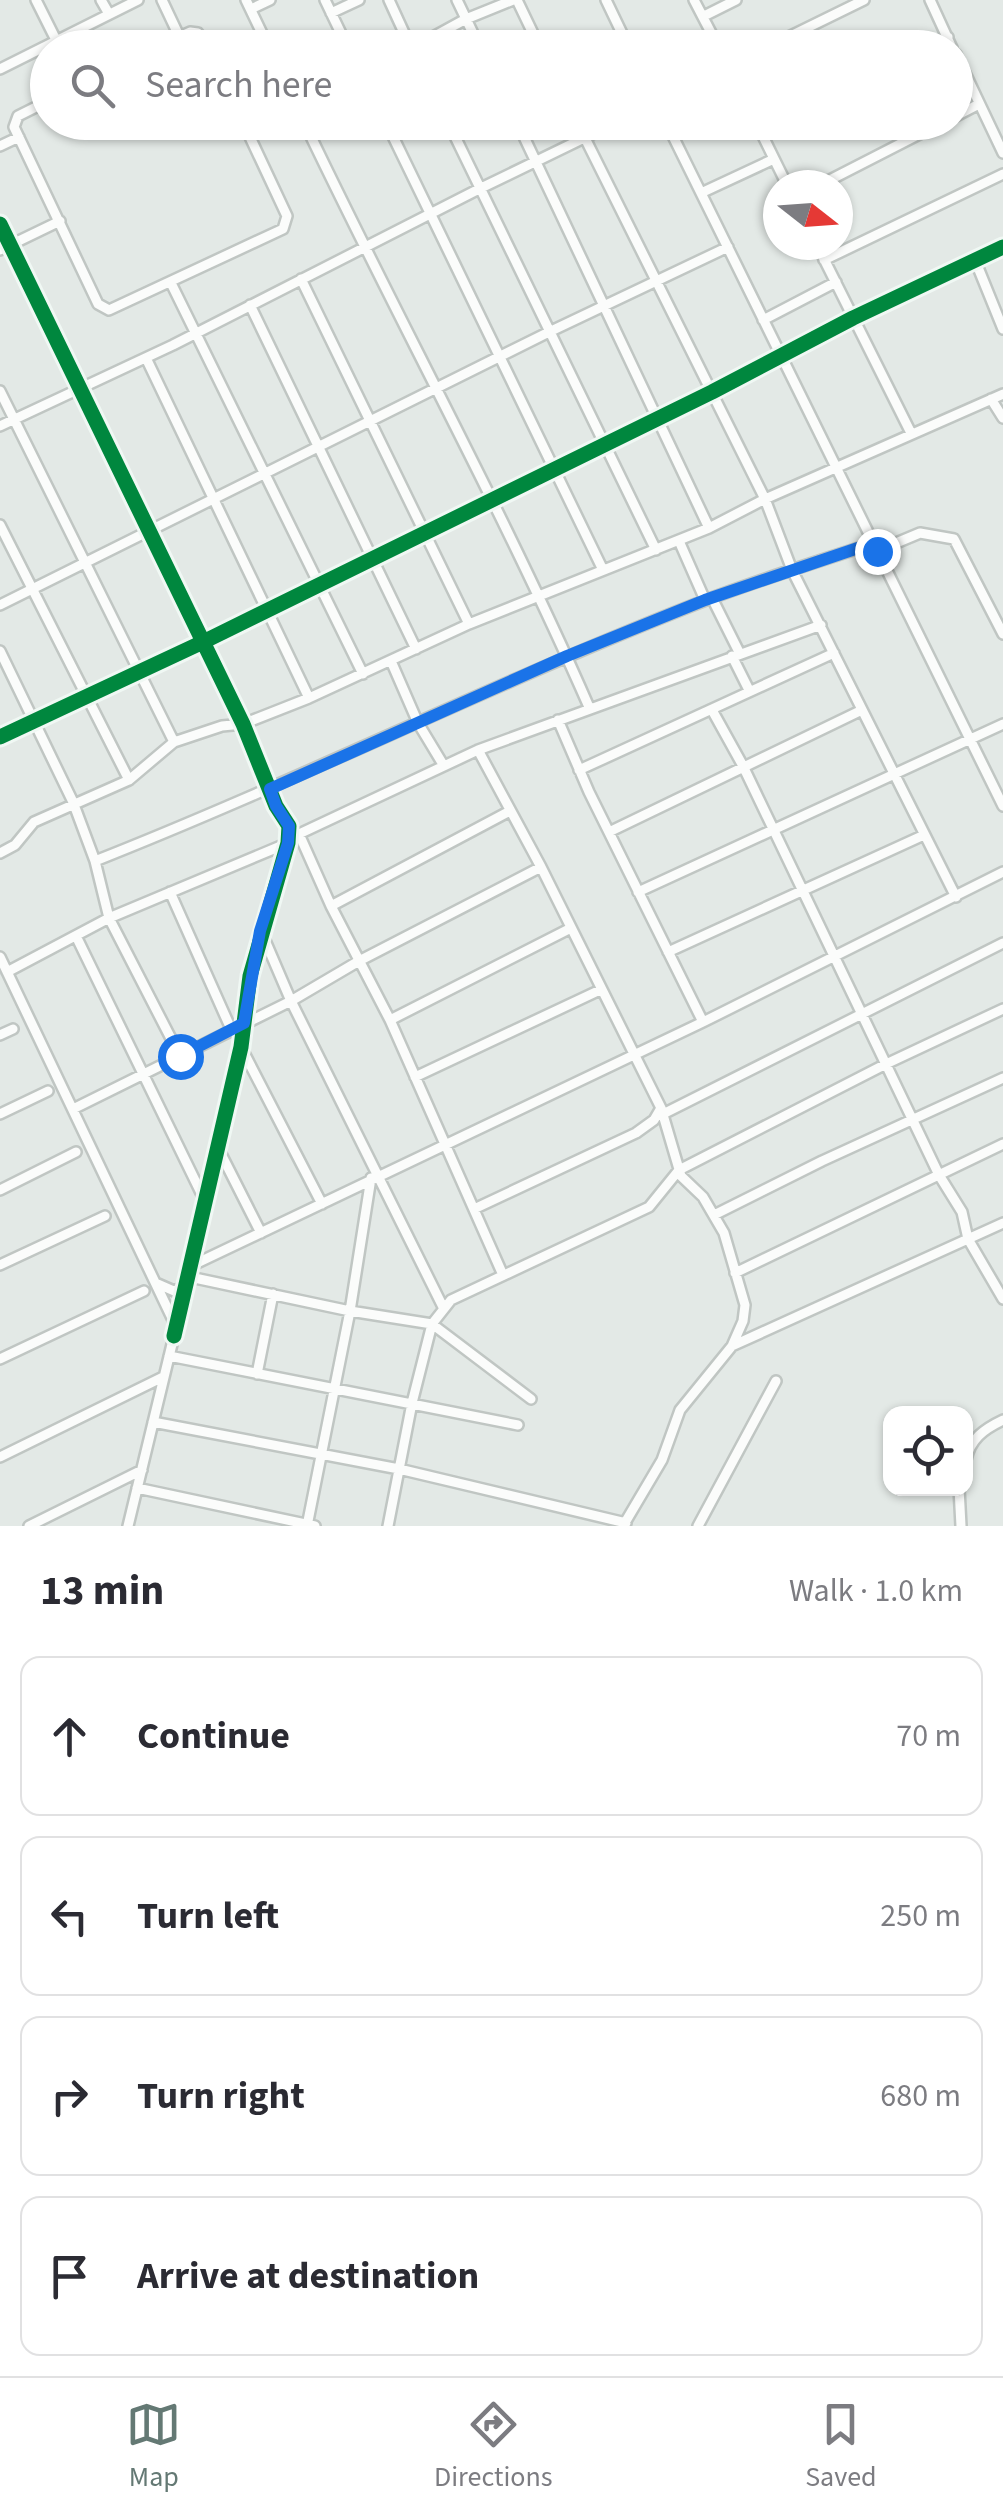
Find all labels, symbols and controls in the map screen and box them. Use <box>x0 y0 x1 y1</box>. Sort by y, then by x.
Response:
search box <box>30 30 973 140</box>
icon: search <box>65 58 120 113</box>
text: Search here <box>145 58 332 112</box>
north arrow <box>763 170 853 260</box>
route end <box>855 529 901 575</box>
route start <box>158 1034 204 1080</box>
map controls <box>883 1406 973 1496</box>
button: locate <box>883 1406 973 1496</box>
text: 13 min <box>40 1561 164 1621</box>
text: Walk · 1.0 km <box>789 1568 963 1614</box>
icon: ahead <box>42 1709 97 1764</box>
text: Continue <box>137 1709 290 1763</box>
text: 70 m <box>896 1713 961 1759</box>
icon: left <box>42 1889 97 1944</box>
text: Turn left <box>137 1889 279 1943</box>
text: 250 m <box>880 1893 961 1939</box>
icon: right <box>42 2069 97 2124</box>
text: Turn right <box>137 2069 305 2123</box>
text: 680 m <box>880 2073 961 2119</box>
icon: arrive <box>42 2249 97 2304</box>
text: Arrive at destination <box>137 2249 479 2303</box>
tab: Map <box>126 2397 181 2497</box>
tab: Directions <box>434 2397 553 2497</box>
tab: Saved <box>805 2397 877 2497</box>

